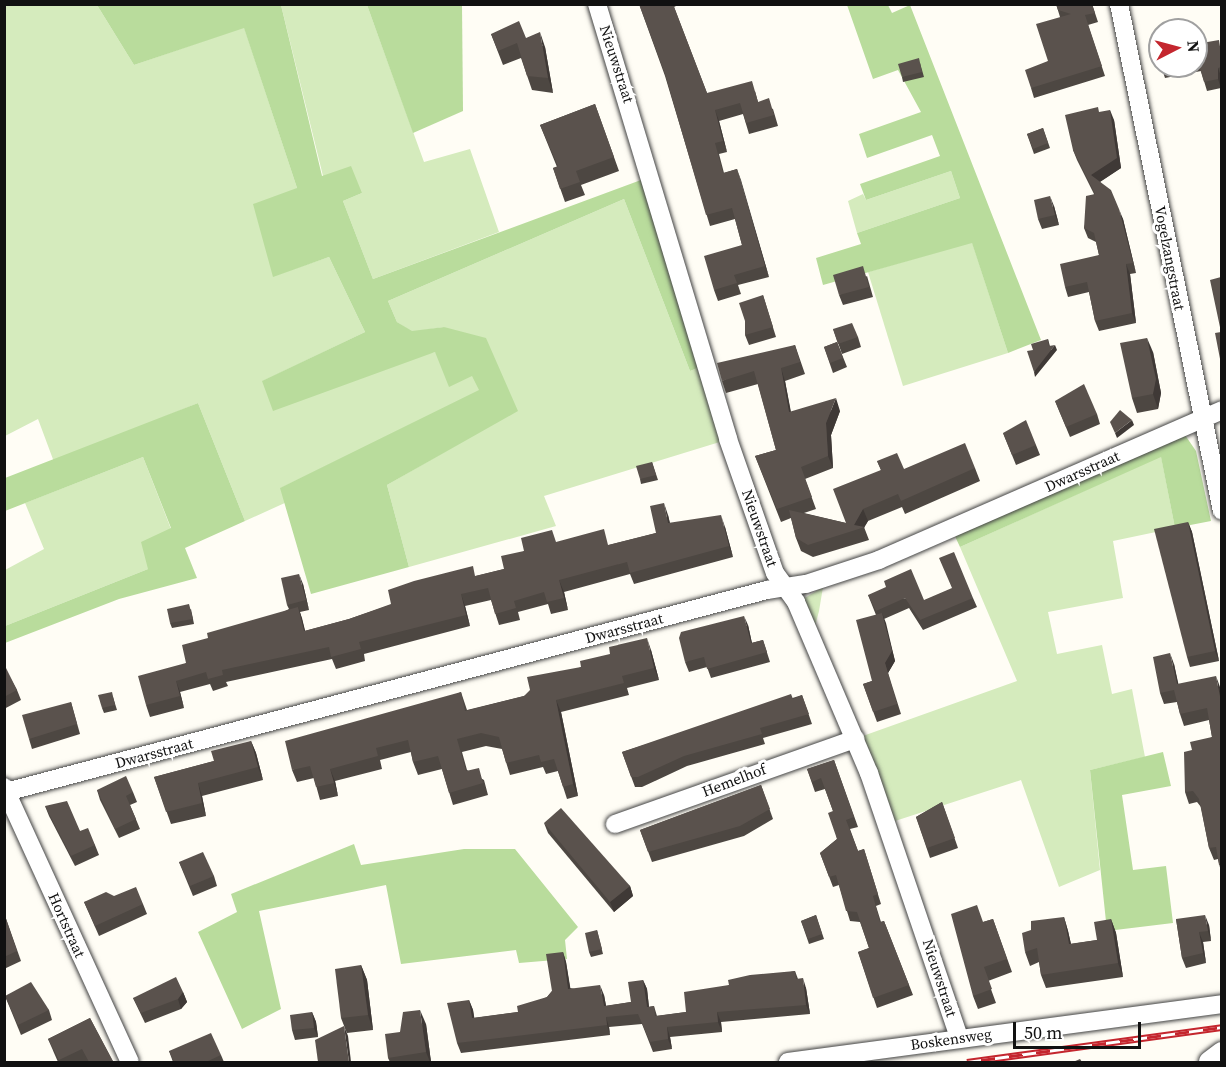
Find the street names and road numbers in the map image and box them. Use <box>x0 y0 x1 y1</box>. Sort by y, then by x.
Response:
street label: Nieuwstraat <box>596 23 638 105</box>
street label: Vogelzangstraat <box>1151 204 1189 312</box>
street label: Dwarsstraat <box>1042 447 1122 495</box>
street label: Nieuwstraat <box>738 487 782 569</box>
street label: Dwarsstraat <box>583 609 665 647</box>
street label: Dwarsstraat <box>113 734 195 772</box>
street label: Hemelhof <box>699 760 769 800</box>
street label: Hortstraat <box>45 890 89 960</box>
street label: Nieuwstraat <box>919 937 961 1019</box>
street label: Boskensweg <box>909 1024 993 1054</box>

